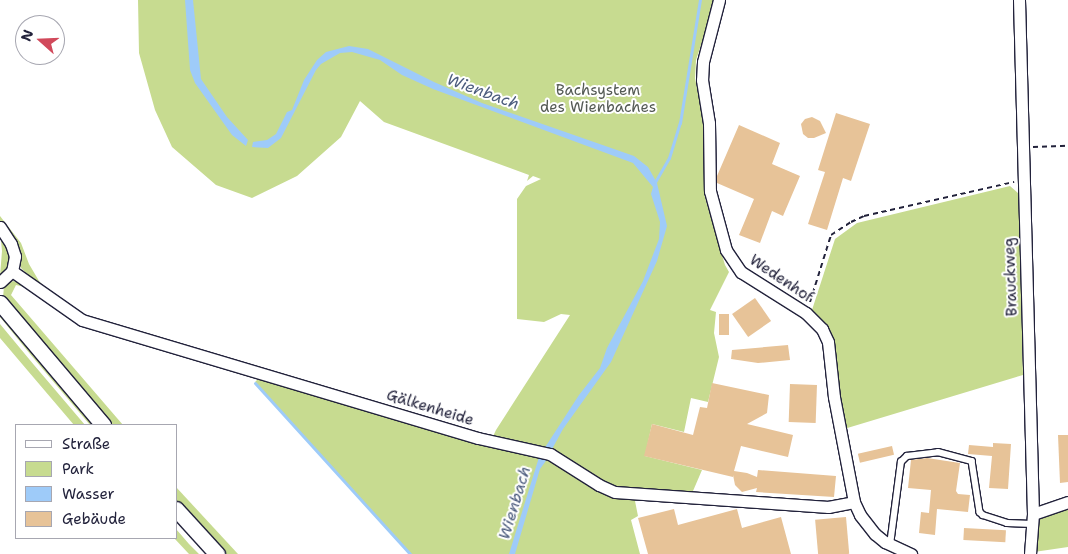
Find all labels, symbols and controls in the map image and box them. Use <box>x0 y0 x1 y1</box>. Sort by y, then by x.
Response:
north arrow <box>15 15 65 65</box>
text: N <box>16 27 37 44</box>
water label: Wienbach <box>444 70 522 114</box>
park label: Bachsystem des Wienbaches <box>540 81 656 116</box>
street label: Brauckweg <box>1001 237 1021 317</box>
street label: Wedenhof <box>746 251 816 307</box>
street label: Gälkenheide <box>384 386 476 430</box>
legend <box>15 424 178 539</box>
text: Straße <box>62 434 110 454</box>
text: Park <box>62 459 94 479</box>
water label: Wienbach <box>495 464 535 542</box>
text: Wasser <box>62 484 115 504</box>
text: Gebäude <box>62 509 126 529</box>

